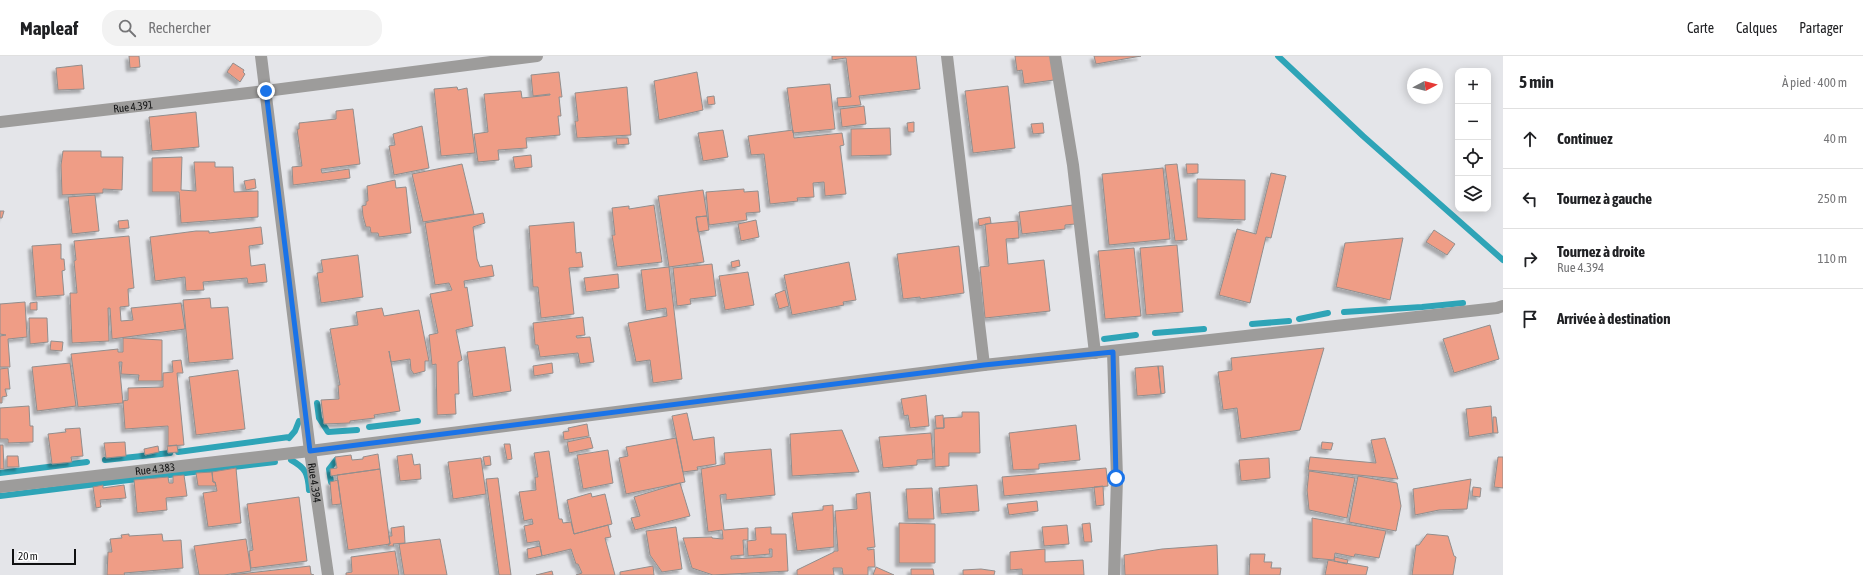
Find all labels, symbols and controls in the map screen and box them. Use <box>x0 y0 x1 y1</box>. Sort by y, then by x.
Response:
search box <box>102 10 382 46</box>
text: Mapleaf <box>20 17 78 39</box>
icon: search <box>116 17 138 39</box>
text: Rechercher <box>148 19 210 36</box>
text: Carte <box>1687 20 1714 36</box>
text: Calques <box>1736 20 1777 36</box>
text: Partager <box>1799 20 1843 36</box>
north arrow <box>1407 68 1443 104</box>
map controls <box>1455 68 1491 212</box>
button: + <box>1455 68 1491 104</box>
text: 5 min <box>1519 72 1554 92</box>
text: À pied · 400 m <box>1782 75 1847 90</box>
route end <box>257 82 275 100</box>
street label: Rue 4.391 <box>113 98 154 115</box>
button: − <box>1455 104 1491 140</box>
icon: ahead <box>1519 128 1541 150</box>
text: Continuez <box>1557 130 1613 147</box>
text: 40 m <box>1824 131 1847 146</box>
button: locate <box>1455 140 1491 176</box>
button: layers <box>1455 176 1491 212</box>
icon: left <box>1519 188 1541 210</box>
text: Tournez à gauche <box>1557 190 1652 207</box>
text: 250 m <box>1818 191 1847 206</box>
text: Tournez à droite <box>1557 243 1645 260</box>
icon: right <box>1519 248 1541 270</box>
text: 110 m <box>1818 251 1847 266</box>
text: Rue 4.394 <box>1557 260 1604 275</box>
icon: arrive <box>1519 308 1541 330</box>
text: Arrivée à destination <box>1557 310 1671 327</box>
street label: Rue 4.383 <box>134 461 176 477</box>
street label: Rue 4.394 <box>306 462 323 503</box>
route start <box>1107 469 1125 487</box>
scale bar <box>12 547 76 566</box>
text: 20 m <box>18 550 38 562</box>

